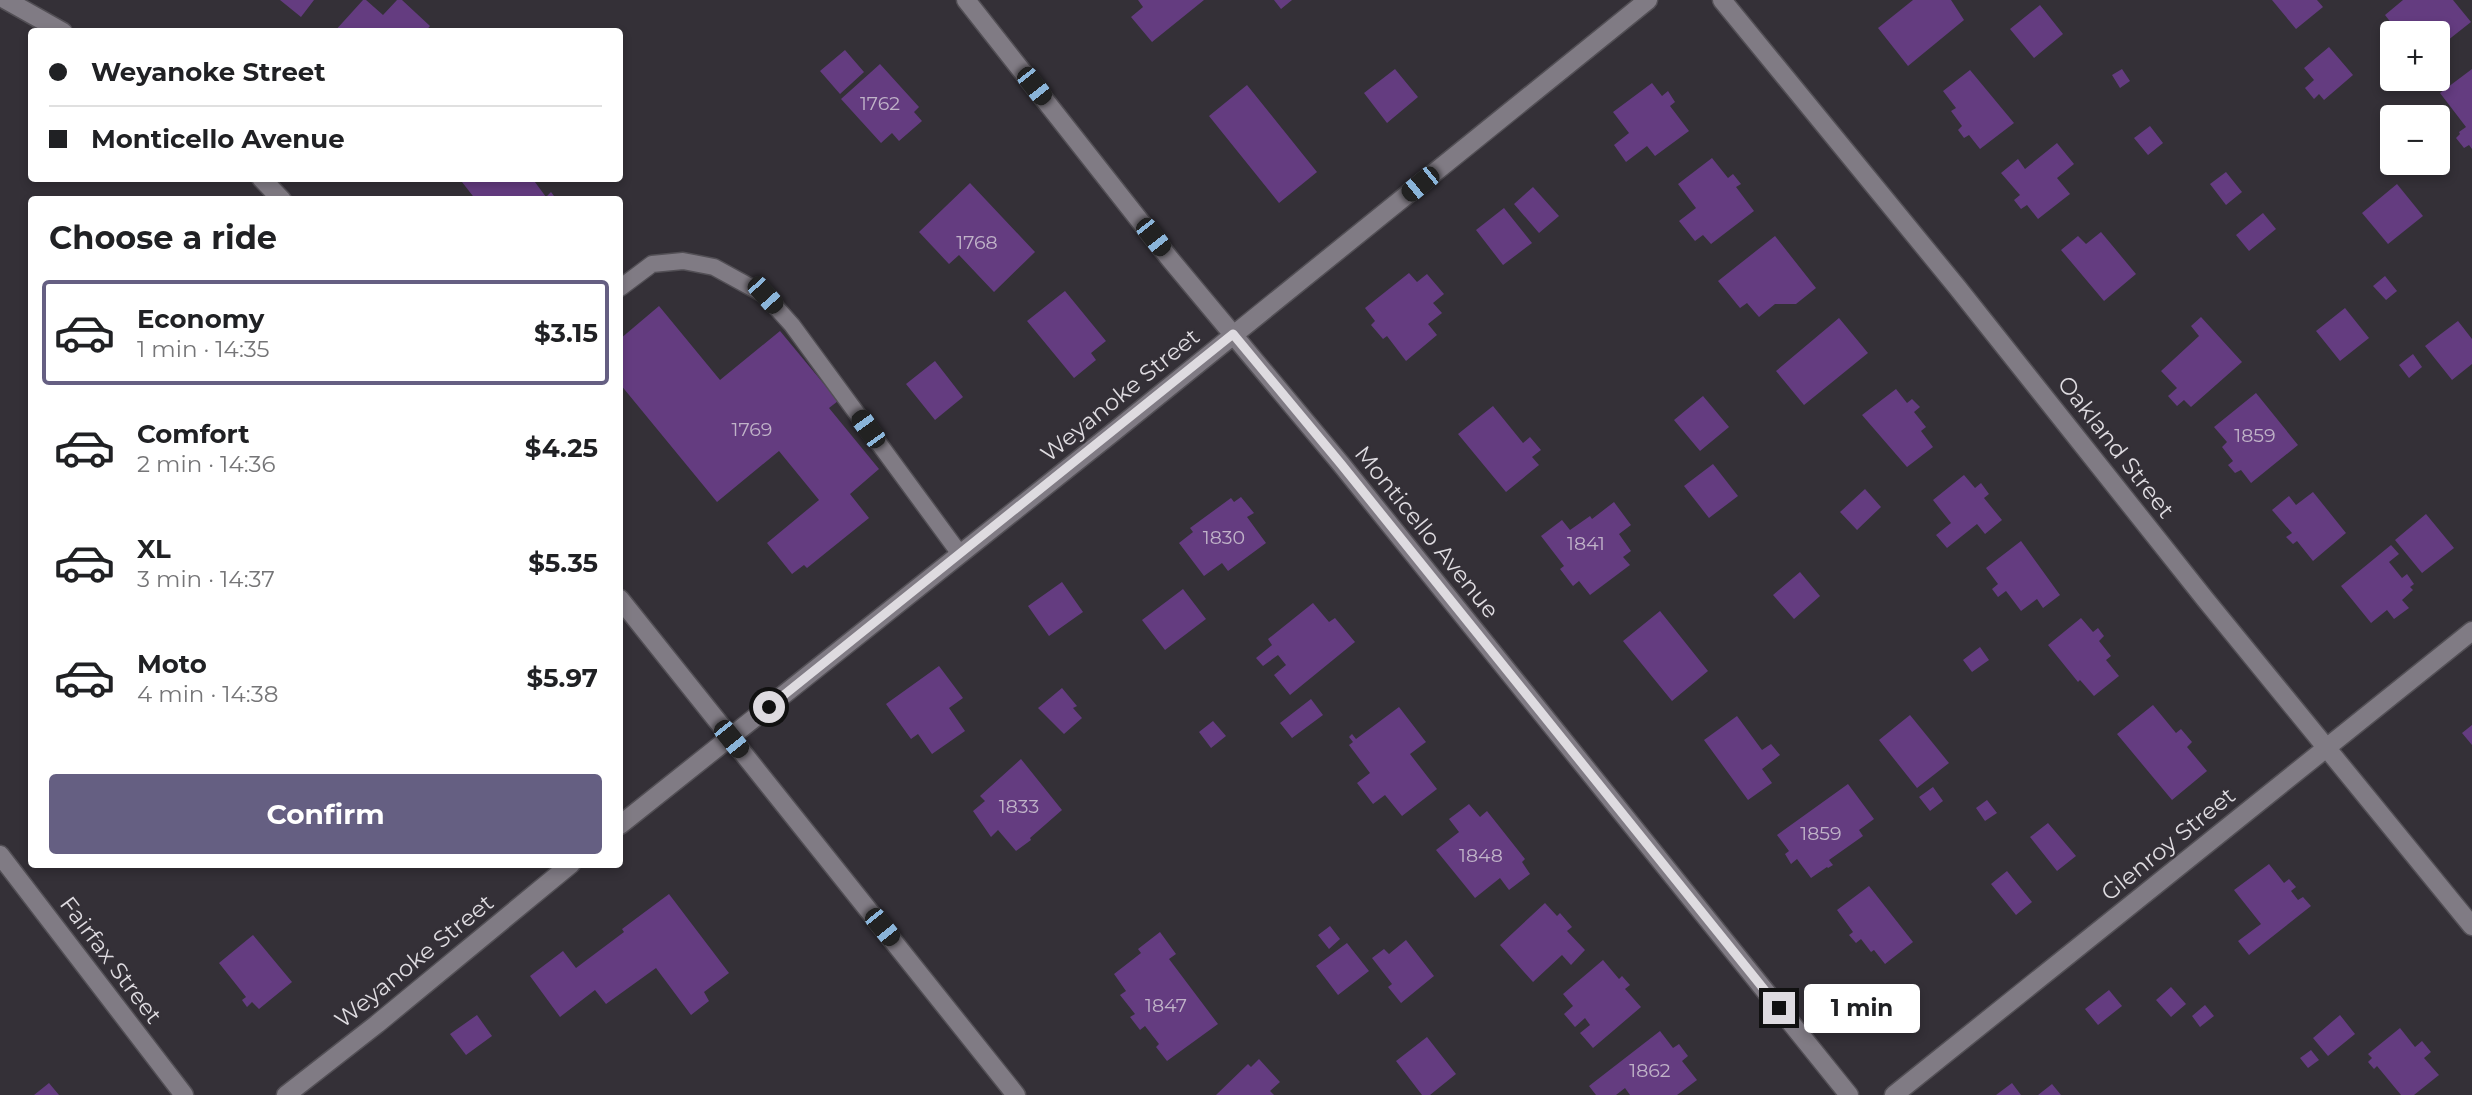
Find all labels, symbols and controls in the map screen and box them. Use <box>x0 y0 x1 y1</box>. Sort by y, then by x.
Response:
map controls <box>2380 21 2450 175</box>
button: + <box>2380 21 2450 91</box>
text: Weyanoke Street <box>91 56 326 88</box>
car <box>1013 63 1056 109</box>
house number: 1762 <box>860 92 900 115</box>
button: − <box>2380 105 2450 175</box>
text: Monticello Avenue <box>91 123 345 155</box>
car <box>1398 163 1443 205</box>
car <box>1132 214 1175 260</box>
text: Choose a ride <box>49 218 277 257</box>
house number: 1768 <box>956 231 998 254</box>
car <box>744 272 787 318</box>
icon: car <box>53 301 116 364</box>
text: Economy <box>137 303 264 335</box>
text: $3.15 <box>534 317 598 349</box>
street label: Weyanoke Street <box>1035 322 1205 468</box>
text: 1 min · 14:35 <box>137 335 270 363</box>
street label: Oakland Street <box>2052 370 2180 524</box>
car <box>848 406 889 452</box>
icon: car <box>53 416 116 479</box>
text: Comfort <box>137 418 249 450</box>
house number: 1769 <box>732 418 772 441</box>
house number: 1859 <box>2234 424 2276 447</box>
text: $4.25 <box>525 432 598 464</box>
street label: Monticello Avenue <box>1349 440 1505 624</box>
text: 2 min · 14:36 <box>137 450 276 478</box>
house number: 1830 <box>1203 526 1245 549</box>
icon: car <box>53 531 116 594</box>
house number: 1841 <box>1567 532 1605 555</box>
text: XL <box>137 533 171 565</box>
text: $5.35 <box>528 547 598 579</box>
text: 3 min · 14:37 <box>137 565 275 593</box>
icon: car <box>53 646 116 709</box>
text: Moto <box>137 648 207 680</box>
text: $5.97 <box>527 662 598 694</box>
text: 4 min · 14:38 <box>137 680 278 708</box>
route start <box>753 691 785 723</box>
car <box>710 716 753 762</box>
button: Confirm <box>49 774 602 854</box>
street label: Glenroy Street <box>2095 781 2241 907</box>
house number: 1833 <box>999 795 1039 818</box>
house number: 1859 <box>1800 822 1842 845</box>
house number: 1848 <box>1459 844 1503 867</box>
street label: Weyanoke Street <box>329 888 499 1034</box>
street label: Fairfax Street <box>54 891 168 1029</box>
car <box>861 904 904 950</box>
callout: 1 min <box>1803 984 1919 1032</box>
route end <box>1763 992 1795 1024</box>
house number: 1847 <box>1145 994 1187 1017</box>
text: 1 min <box>1831 994 1893 1022</box>
house number: 1862 <box>1629 1059 1671 1082</box>

